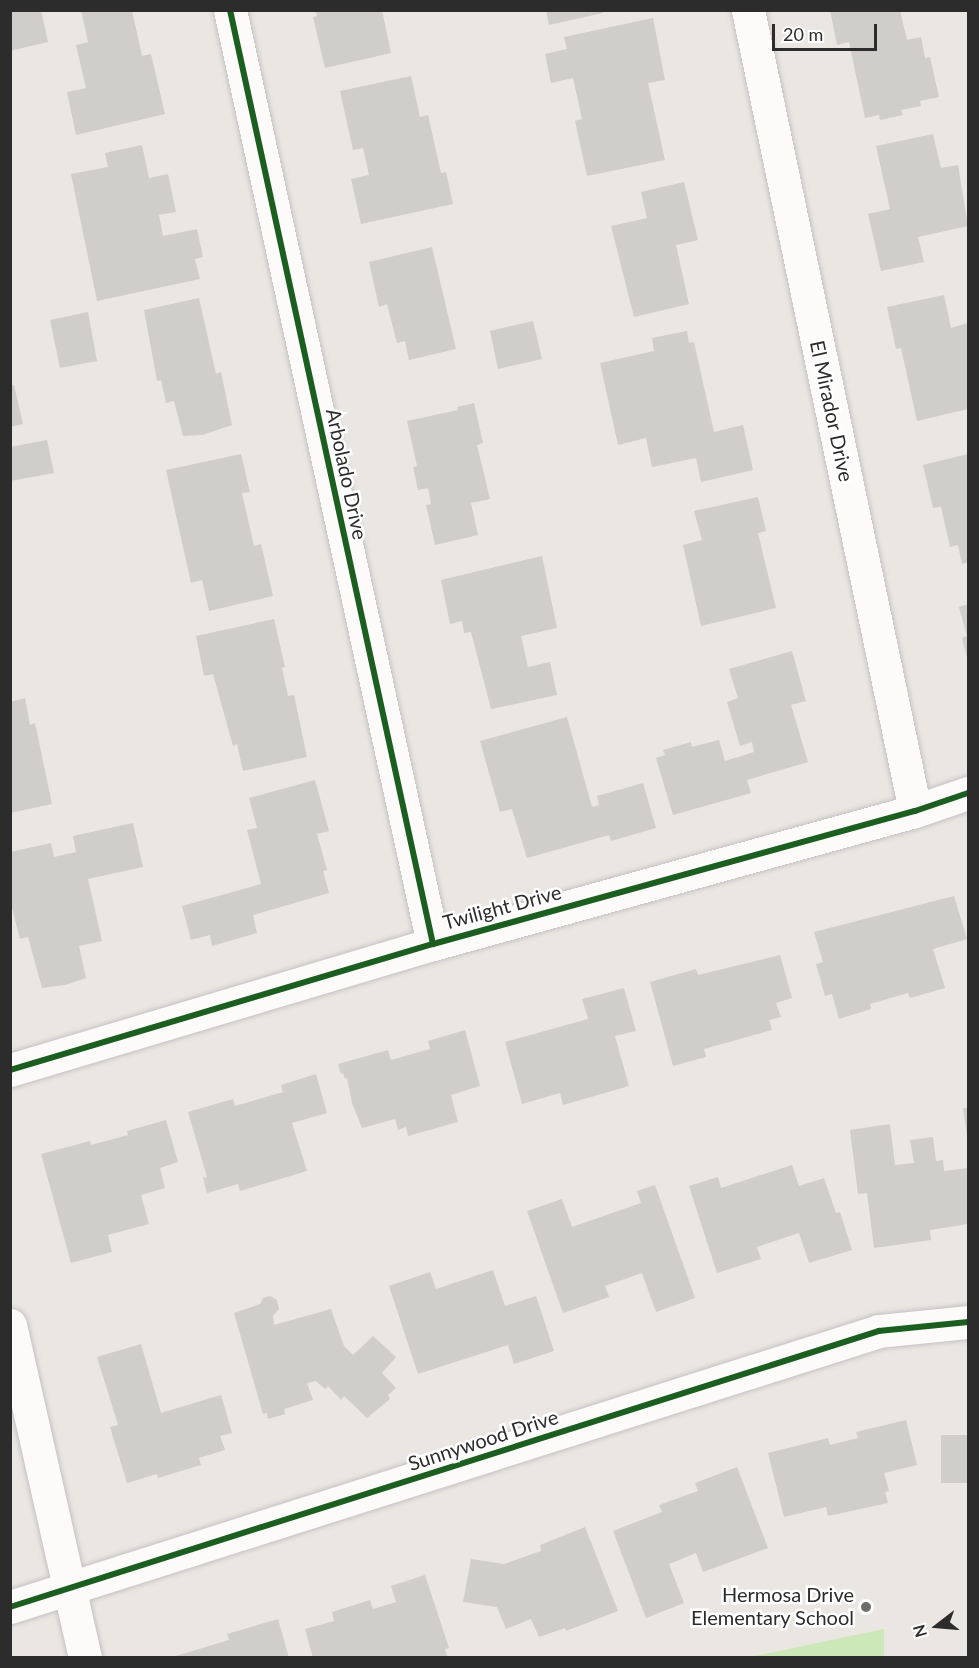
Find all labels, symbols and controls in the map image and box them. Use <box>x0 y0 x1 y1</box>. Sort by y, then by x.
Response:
scale bar <box>775 12 880 50</box>
text: 20 m <box>783 23 823 45</box>
street label: El Mirador Drive <box>805 338 859 484</box>
street label: Arbolado Drive <box>321 406 373 542</box>
street label: Twilight Drive <box>440 880 564 934</box>
street label: Sunnywood Drive <box>405 1404 561 1476</box>
place label: Hermosa Drive Elementary School <box>691 1583 854 1630</box>
north arrow <box>907 1596 967 1656</box>
marker: Hermosa Drive Elementary School <box>859 1600 873 1614</box>
text: N <box>908 1623 930 1640</box>

